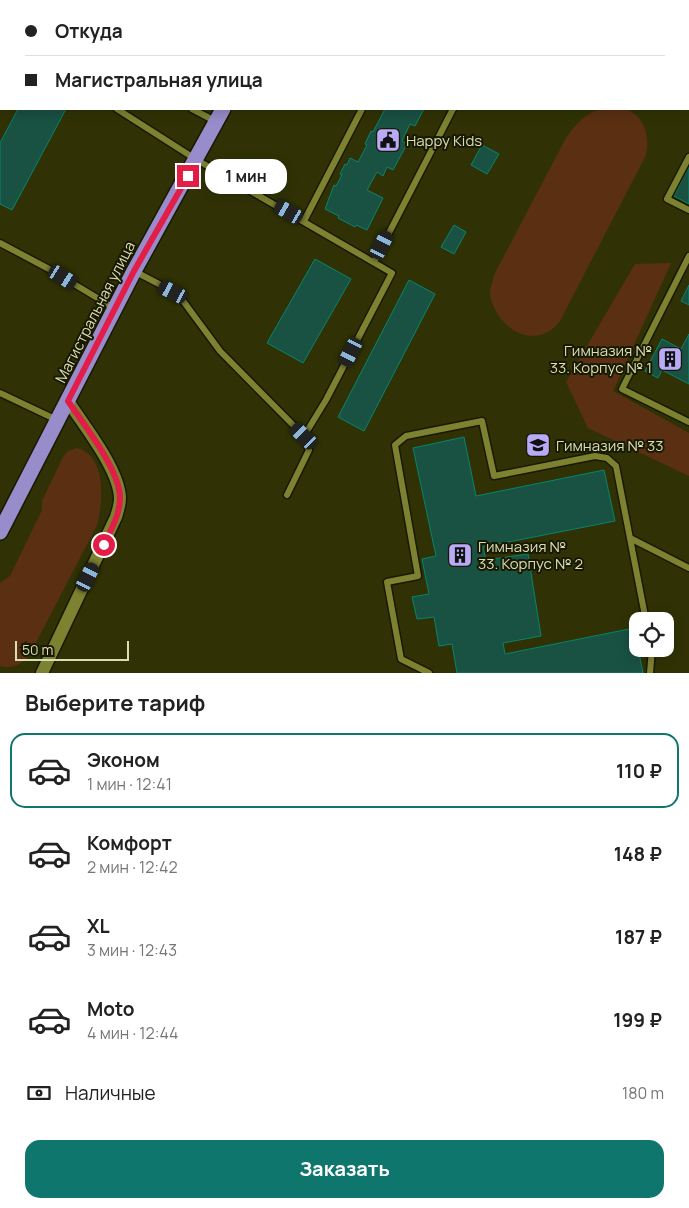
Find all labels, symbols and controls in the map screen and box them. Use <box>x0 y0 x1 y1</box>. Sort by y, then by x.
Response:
text: Откуда <box>55 18 123 44</box>
text: Магистральная улица <box>55 67 263 93</box>
public building icon: Happy Kids <box>375 127 401 153</box>
place label: Happy Kids <box>406 130 482 151</box>
callout: 1 мин <box>206 158 288 194</box>
route end <box>177 165 199 187</box>
text: 1 мин <box>225 165 267 187</box>
car <box>272 198 305 226</box>
car <box>368 228 395 262</box>
street label: Магистральная улица <box>50 237 140 387</box>
car <box>46 263 79 291</box>
car <box>156 279 189 305</box>
car <box>337 335 364 369</box>
place label: Гимназия № 33. Корпус № 1 <box>550 340 652 378</box>
building icon: Гимназия № 33. Корпус № 1 <box>657 346 683 372</box>
car <box>288 420 319 452</box>
school or university icon: Гимназия № 33 <box>525 432 551 458</box>
place label: Гимназия № 33 <box>556 435 664 456</box>
route start <box>93 534 115 556</box>
place label: Гимназия № 33. Корпус № 2 <box>478 536 583 574</box>
building icon: Гимназия № 33. Корпус № 2 <box>447 542 473 568</box>
car <box>74 560 101 594</box>
map controls <box>629 612 674 657</box>
button: locate <box>629 612 674 657</box>
scale bar <box>15 638 129 661</box>
text: 50 m <box>22 640 53 659</box>
text: Выберите тариф <box>25 688 205 718</box>
text: Эконом <box>87 747 160 773</box>
icon: car <box>27 748 72 793</box>
text: 110 ₽ <box>616 758 662 784</box>
text: 1 мин · 12:41 <box>87 773 172 795</box>
text: Комфорт <box>87 830 172 856</box>
icon: car <box>27 831 72 876</box>
text: 148 ₽ <box>614 841 662 867</box>
text: 2 мин · 12:42 <box>87 856 178 878</box>
text: XL <box>87 913 110 939</box>
icon: car <box>27 914 72 959</box>
text: 187 ₽ <box>615 924 662 950</box>
text: 3 мин · 12:43 <box>87 939 177 961</box>
text: Moto <box>87 996 134 1022</box>
icon: car <box>27 997 72 1042</box>
text: 199 ₽ <box>613 1007 662 1033</box>
text: 4 мин · 12:44 <box>87 1022 178 1044</box>
icon: cash <box>25 1079 53 1107</box>
text: Наличные <box>65 1080 156 1106</box>
text: 180 m <box>622 1082 664 1104</box>
button: Заказать <box>25 1140 664 1198</box>

